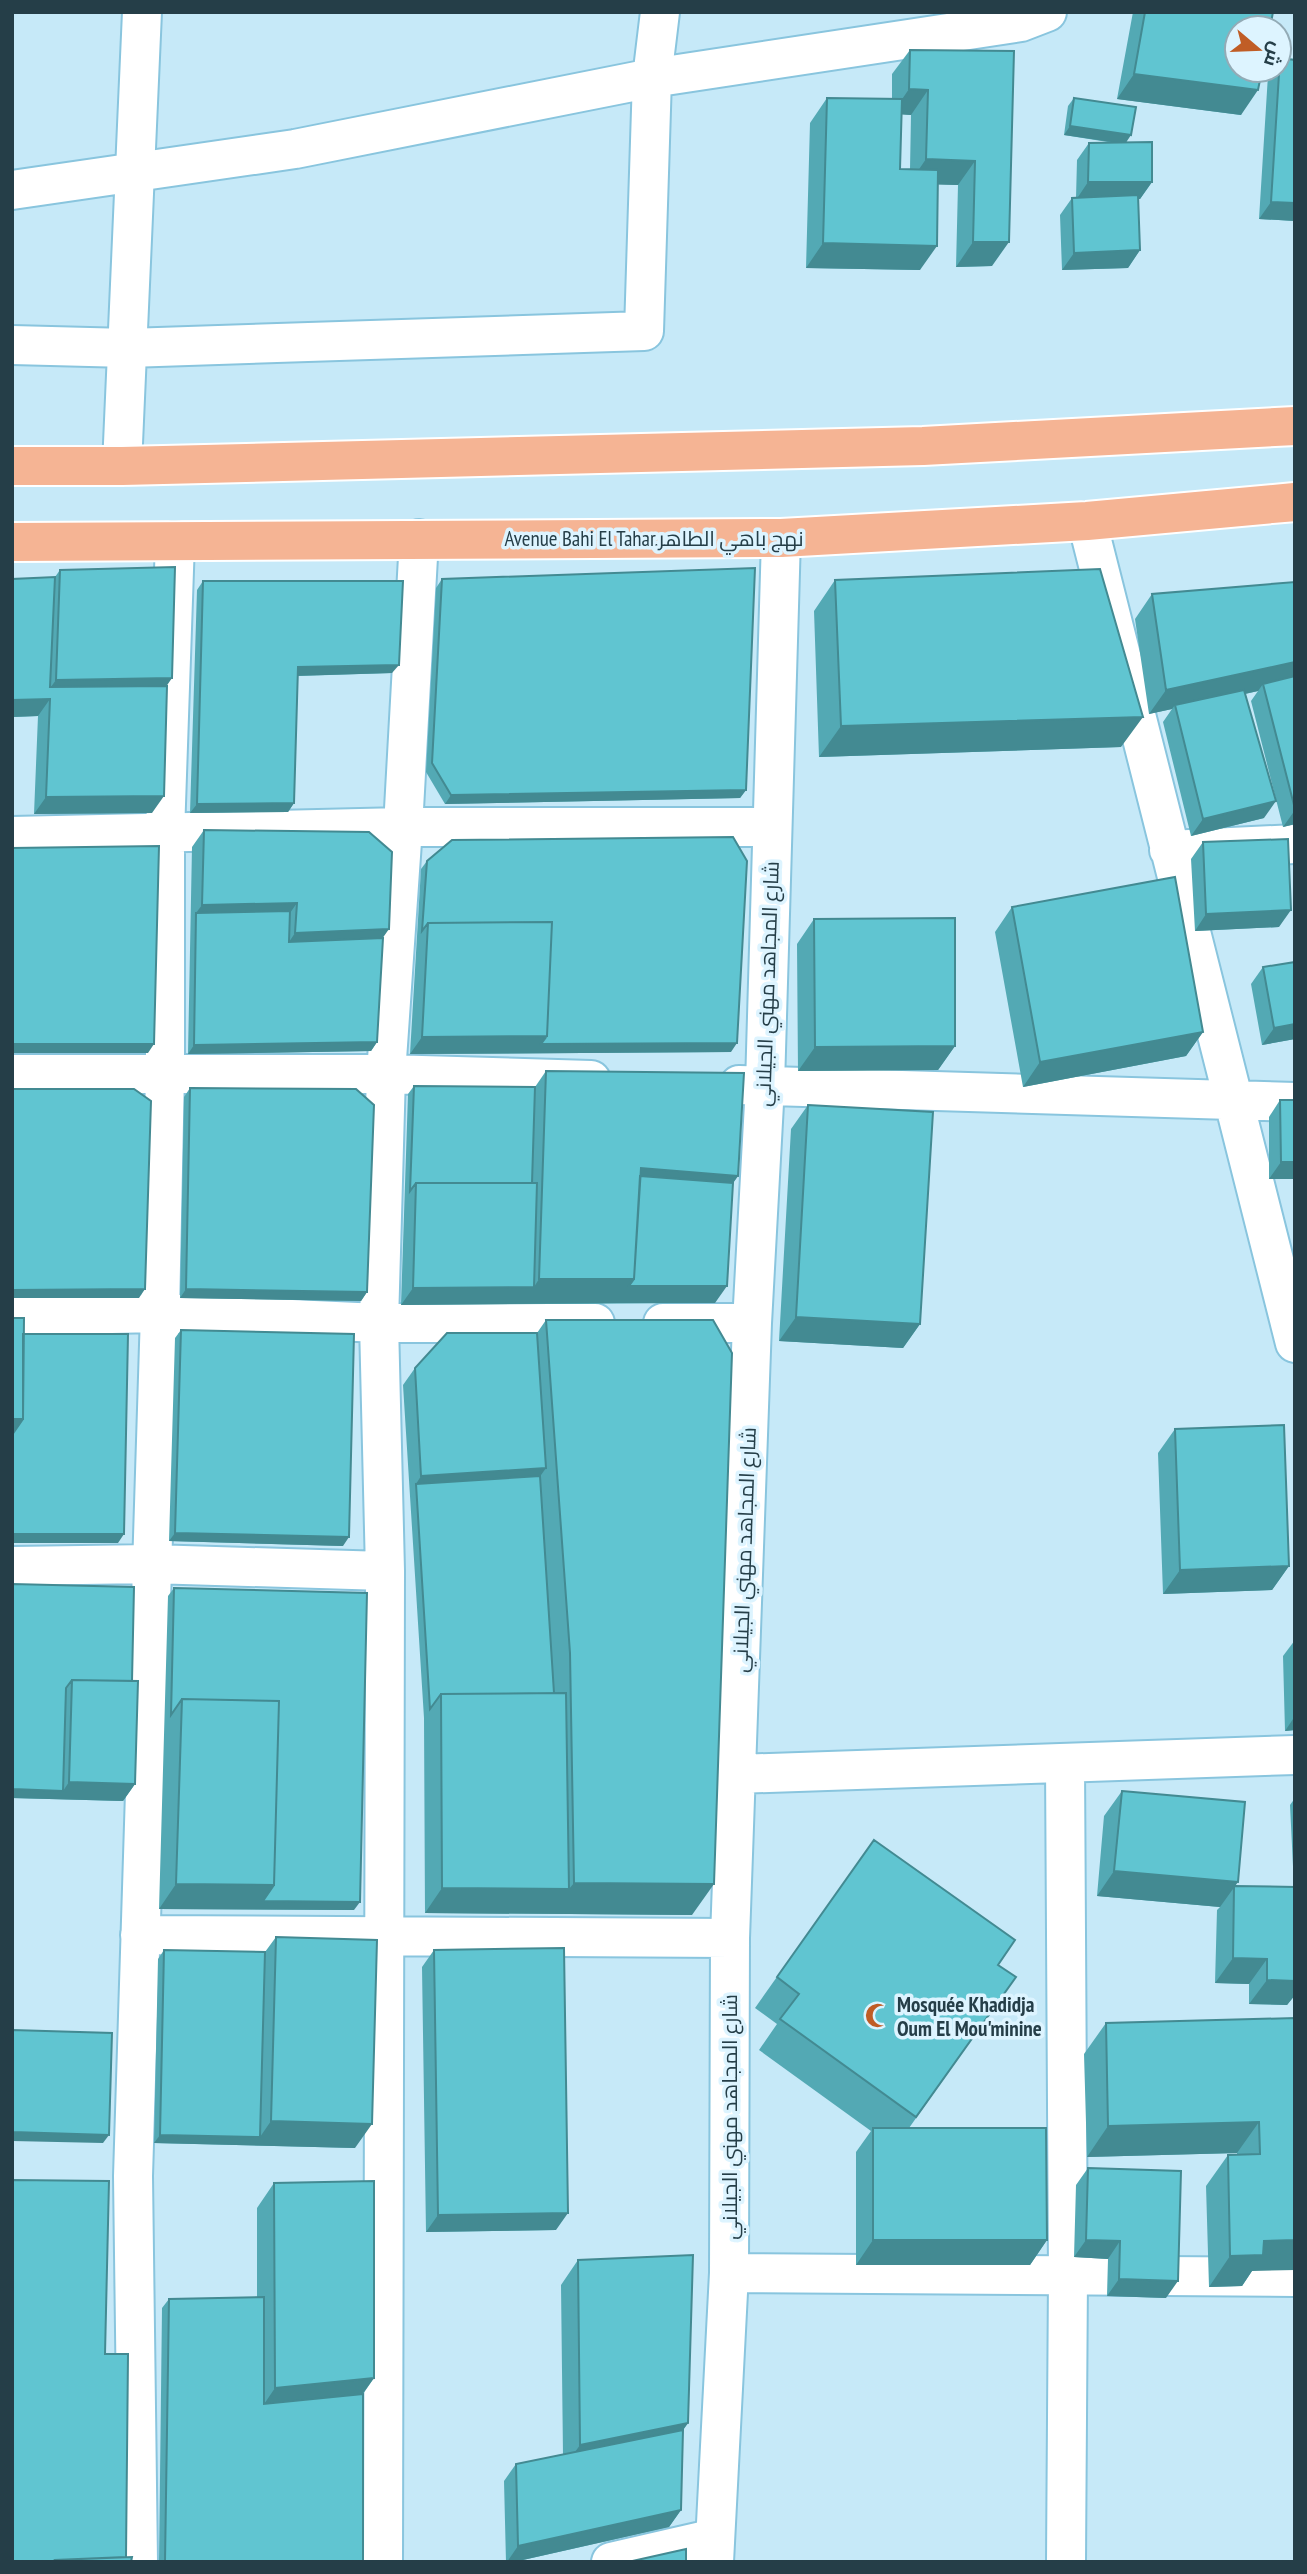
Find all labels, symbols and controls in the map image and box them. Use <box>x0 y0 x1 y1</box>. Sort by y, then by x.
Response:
north arrow <box>1223 14 1293 84</box>
text: ش <box>1259 39 1289 70</box>
street label: Avenue Bahi El Tahar,نهج باهي الطاهر <box>504 525 804 555</box>
street label: شارع المجاهد مهني الجيلاني <box>749 861 788 1107</box>
street label: شارع المجاهد مهني الجيلاني <box>726 1427 765 1673</box>
place label: Mosquée Khadidja Oum El Mou'minine <box>897 1991 1042 2042</box>
street label: شارع المجاهد مهني الجيلاني <box>716 1994 746 2240</box>
mosque icon: Mosquée Khadidja Oum El Mou'minine <box>863 2002 891 2030</box>

